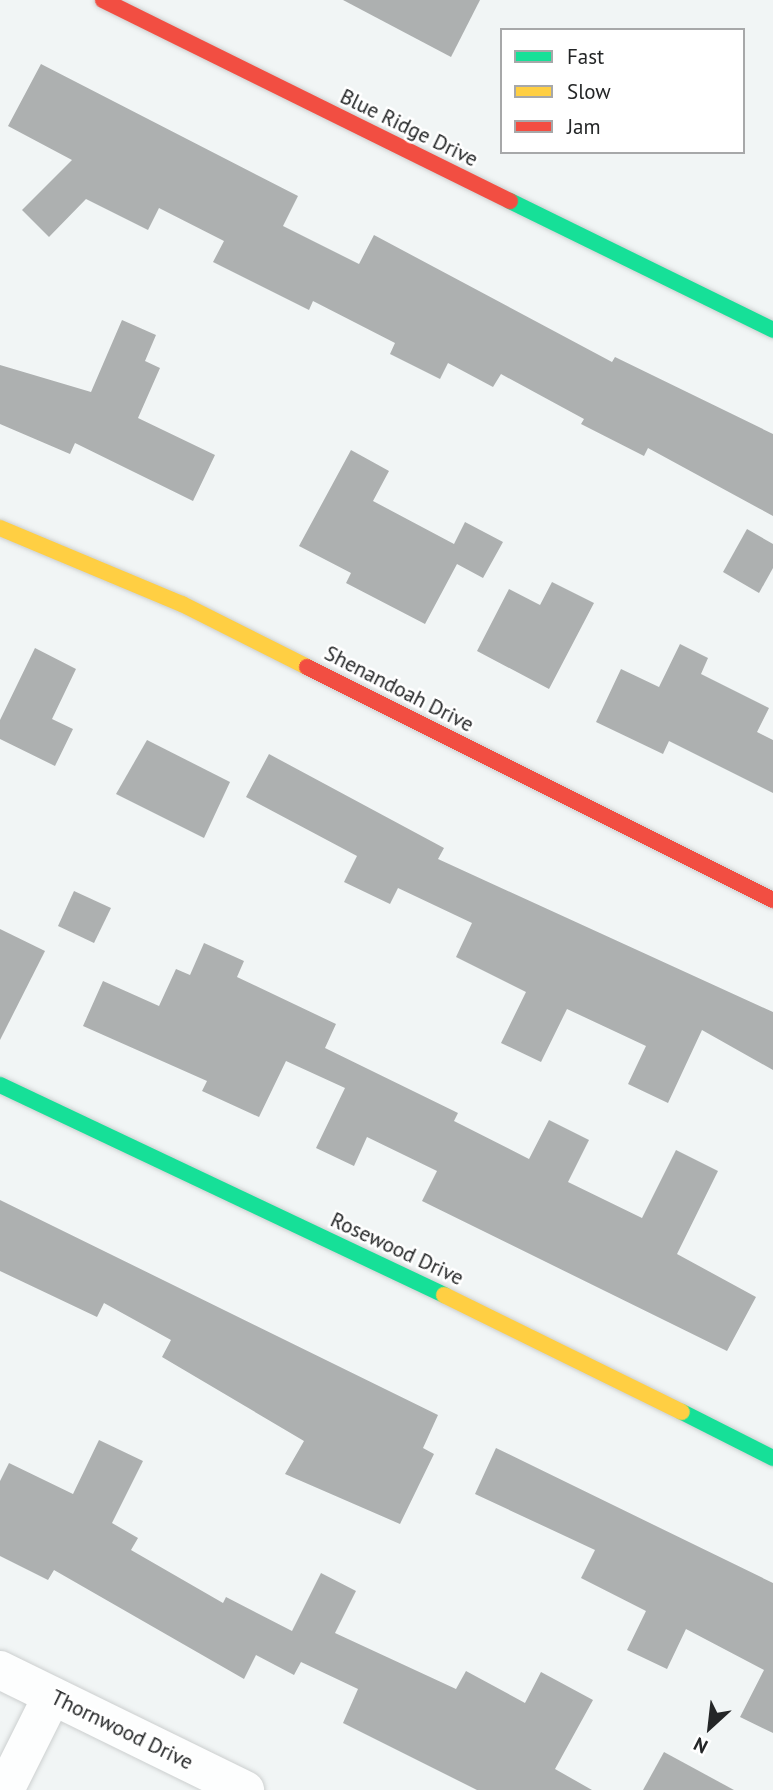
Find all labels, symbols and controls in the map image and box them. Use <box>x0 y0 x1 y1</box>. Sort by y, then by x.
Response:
legend <box>500 28 745 154</box>
text: Fast <box>567 43 604 70</box>
text: Slow <box>567 78 611 105</box>
street label: Blue Ridge Drive <box>336 84 482 172</box>
text: Jam <box>567 113 601 140</box>
street label: Shenandoah Drive <box>320 641 478 737</box>
street label: Rosewood Drive <box>327 1207 467 1291</box>
street label: Thornwood Drive <box>47 1685 197 1775</box>
north arrow <box>675 1692 745 1762</box>
text: N <box>689 1732 711 1759</box>

